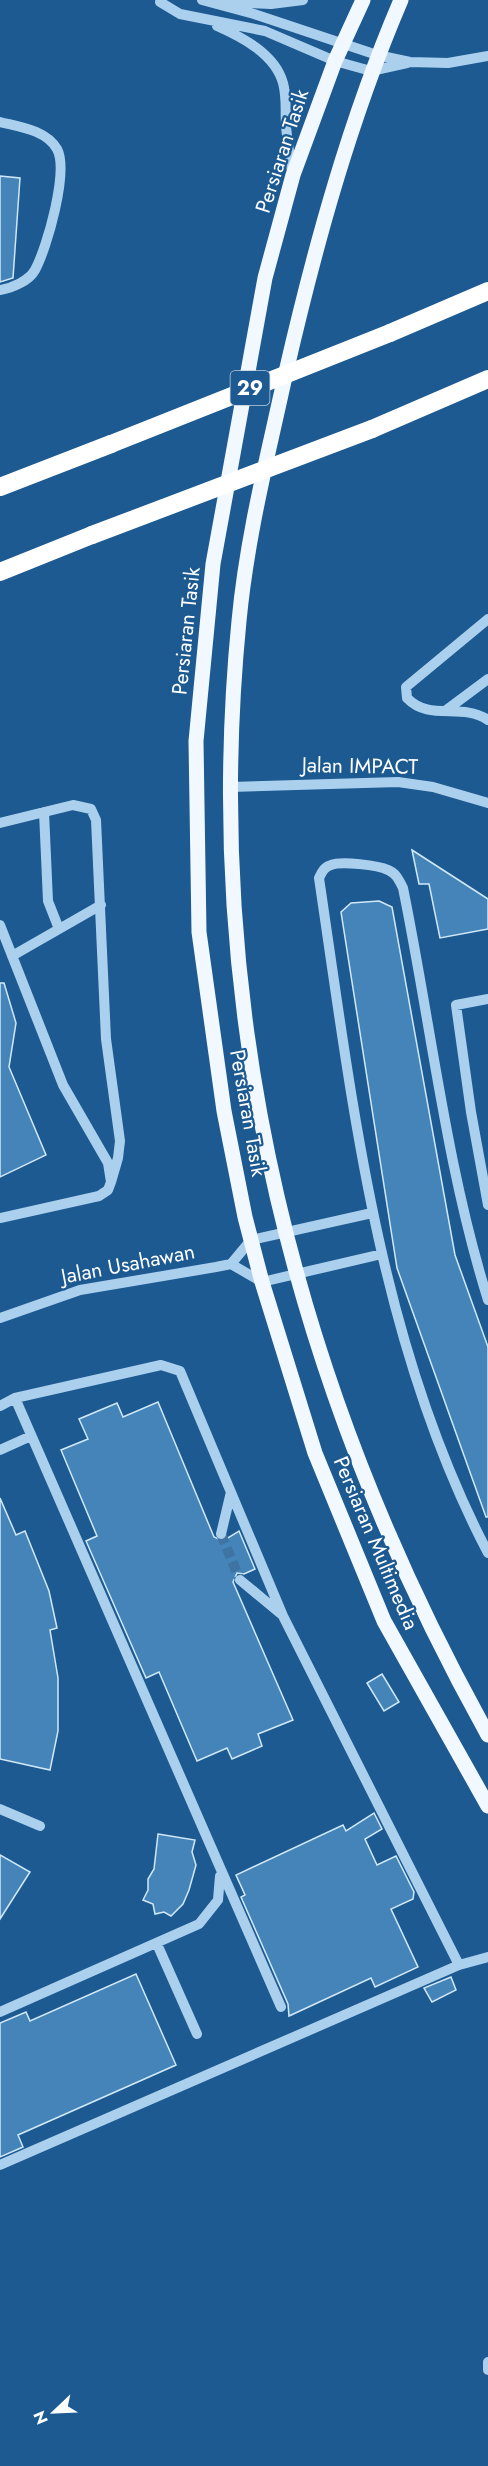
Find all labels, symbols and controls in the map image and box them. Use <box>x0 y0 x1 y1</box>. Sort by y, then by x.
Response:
street label: Persiaran Tasik <box>248 85 316 217</box>
road number: 29 <box>230 371 270 405</box>
street label: Persiaran Tasik <box>164 565 208 696</box>
street label: Jalan IMPACT <box>299 750 419 782</box>
street label: Persiaran Tasik <box>222 1047 274 1180</box>
street label: Jalan Usahawan <box>56 1236 197 1292</box>
street label: Persiaran Multimedia <box>326 1452 426 1634</box>
north arrow <box>24 2382 84 2442</box>
text: N <box>28 2407 54 2428</box>

